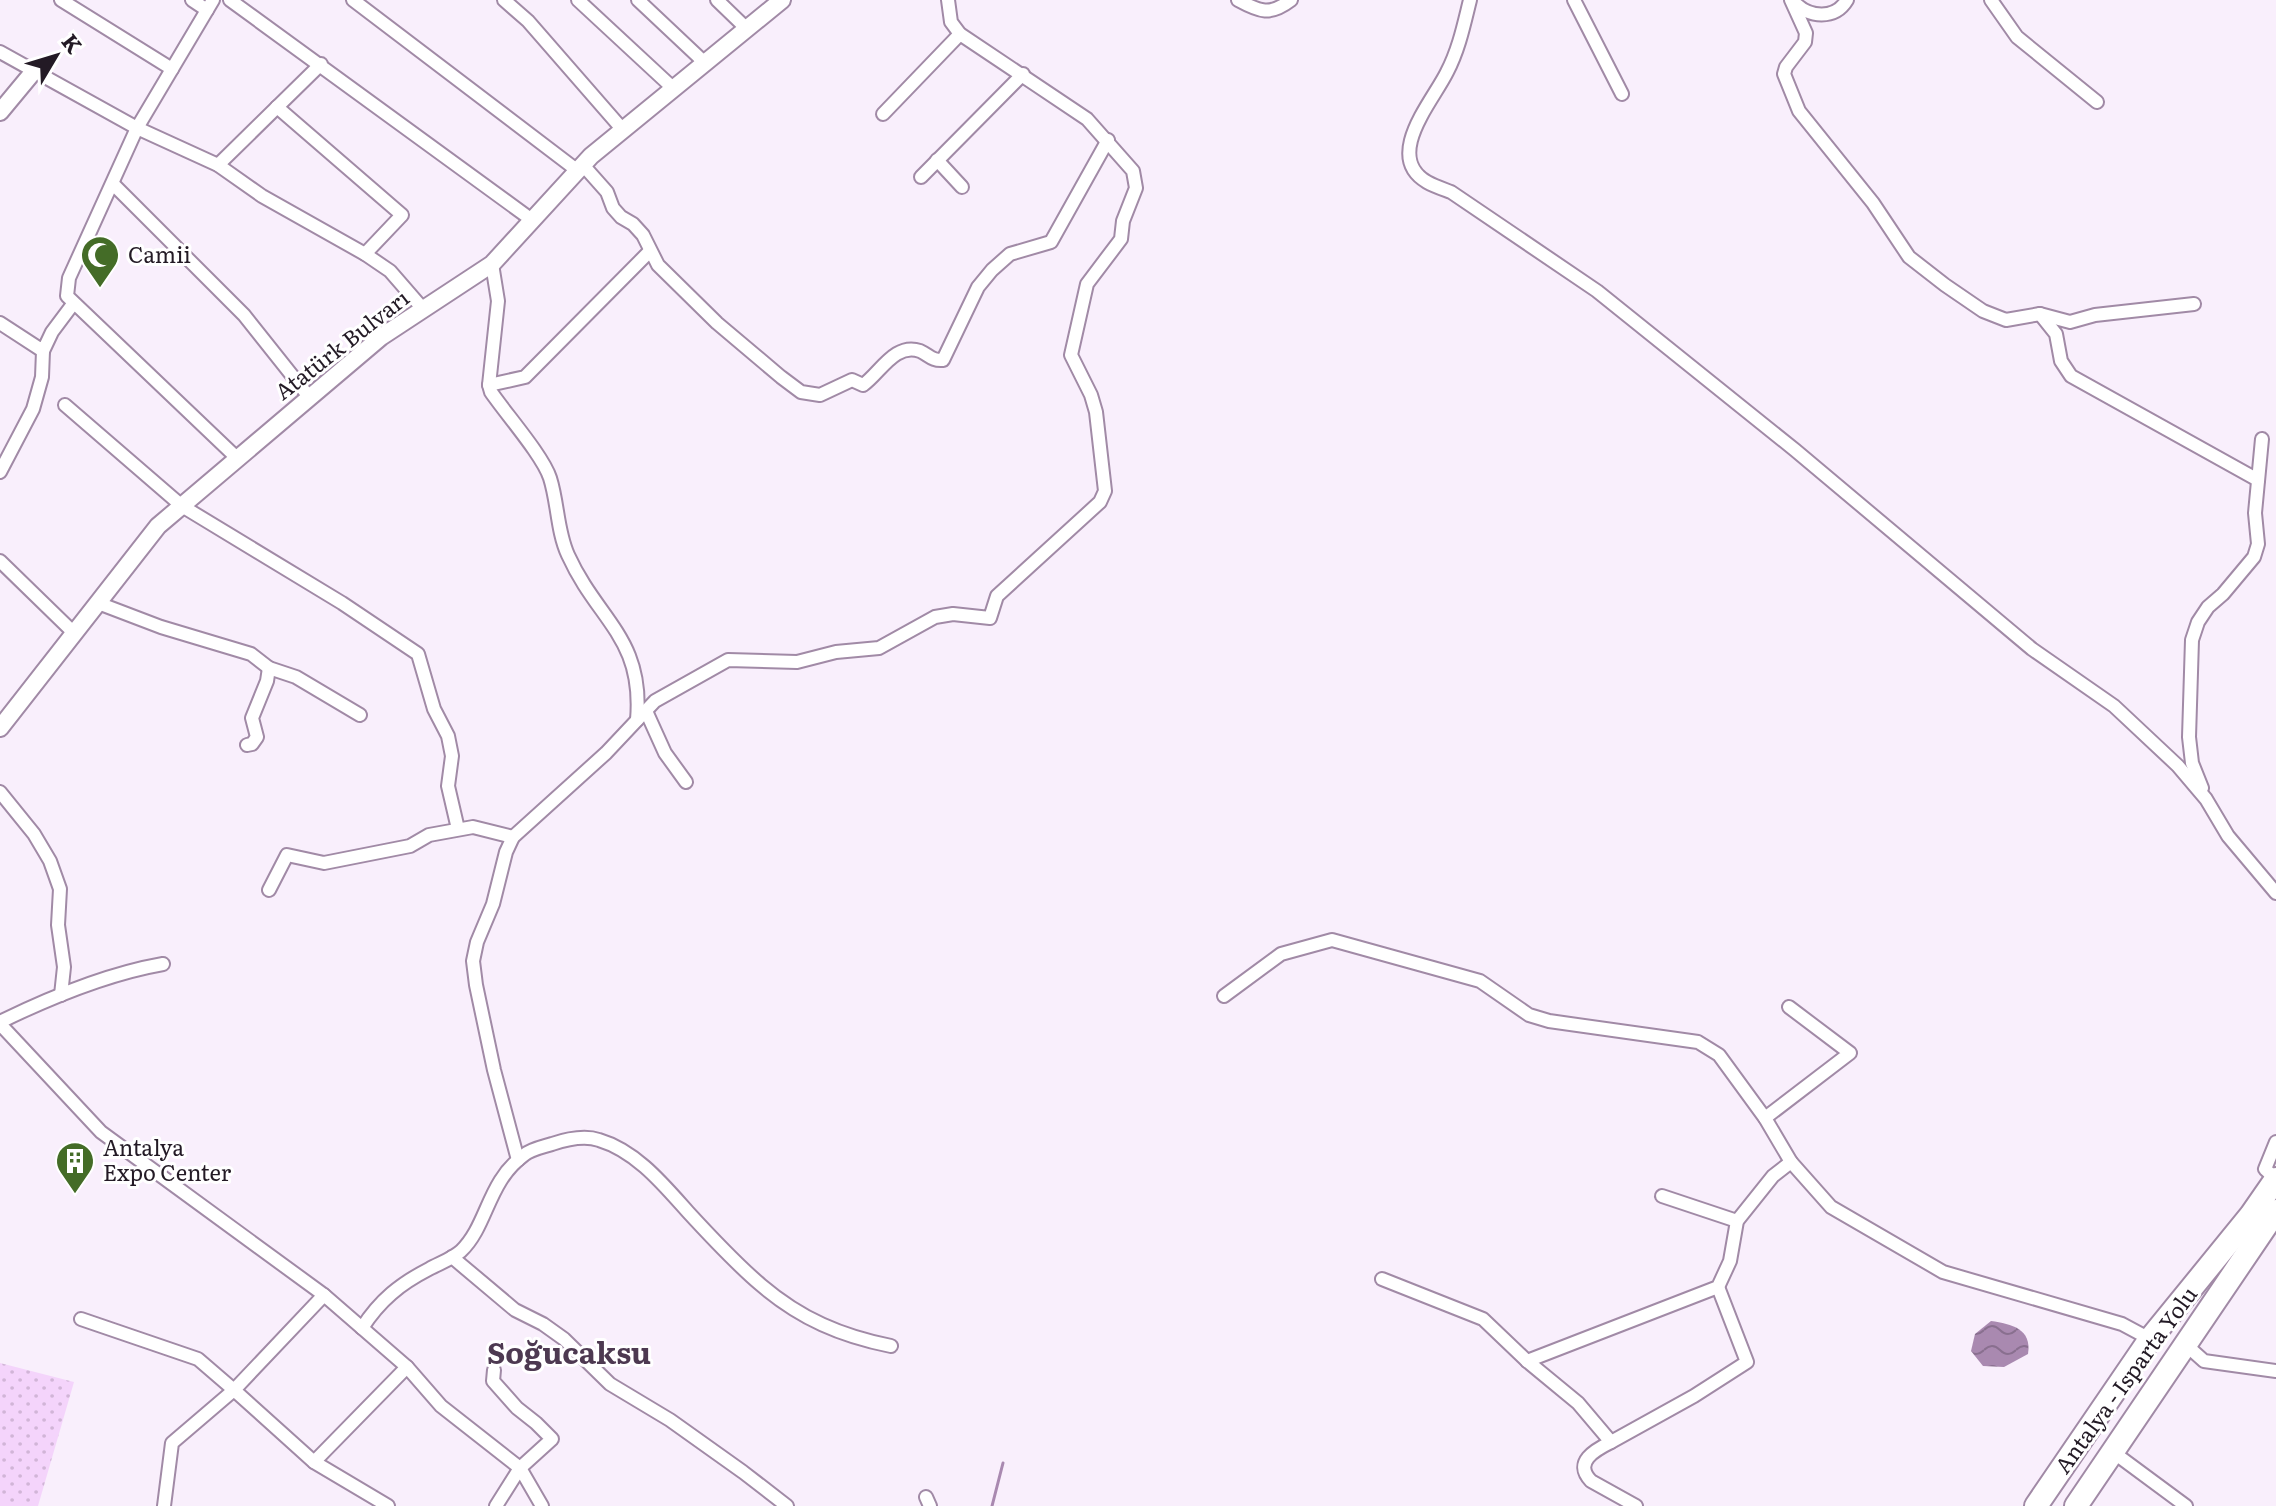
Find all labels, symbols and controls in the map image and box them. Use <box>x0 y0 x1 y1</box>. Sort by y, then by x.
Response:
north arrow <box>16 16 96 96</box>
text: K <box>55 26 92 60</box>
mosque icon: Camii <box>79 234 121 289</box>
place label: Camii <box>128 237 191 270</box>
street label: Atatürk Bulvarı <box>267 281 415 407</box>
place label: Antalya Expo Center <box>103 1130 232 1188</box>
building icon: Antalya Expo Center <box>54 1140 96 1195</box>
street label: Antalya - Isparta Yolu <box>2046 1279 2204 1480</box>
district label: Soğucaksu <box>487 1329 651 1373</box>

